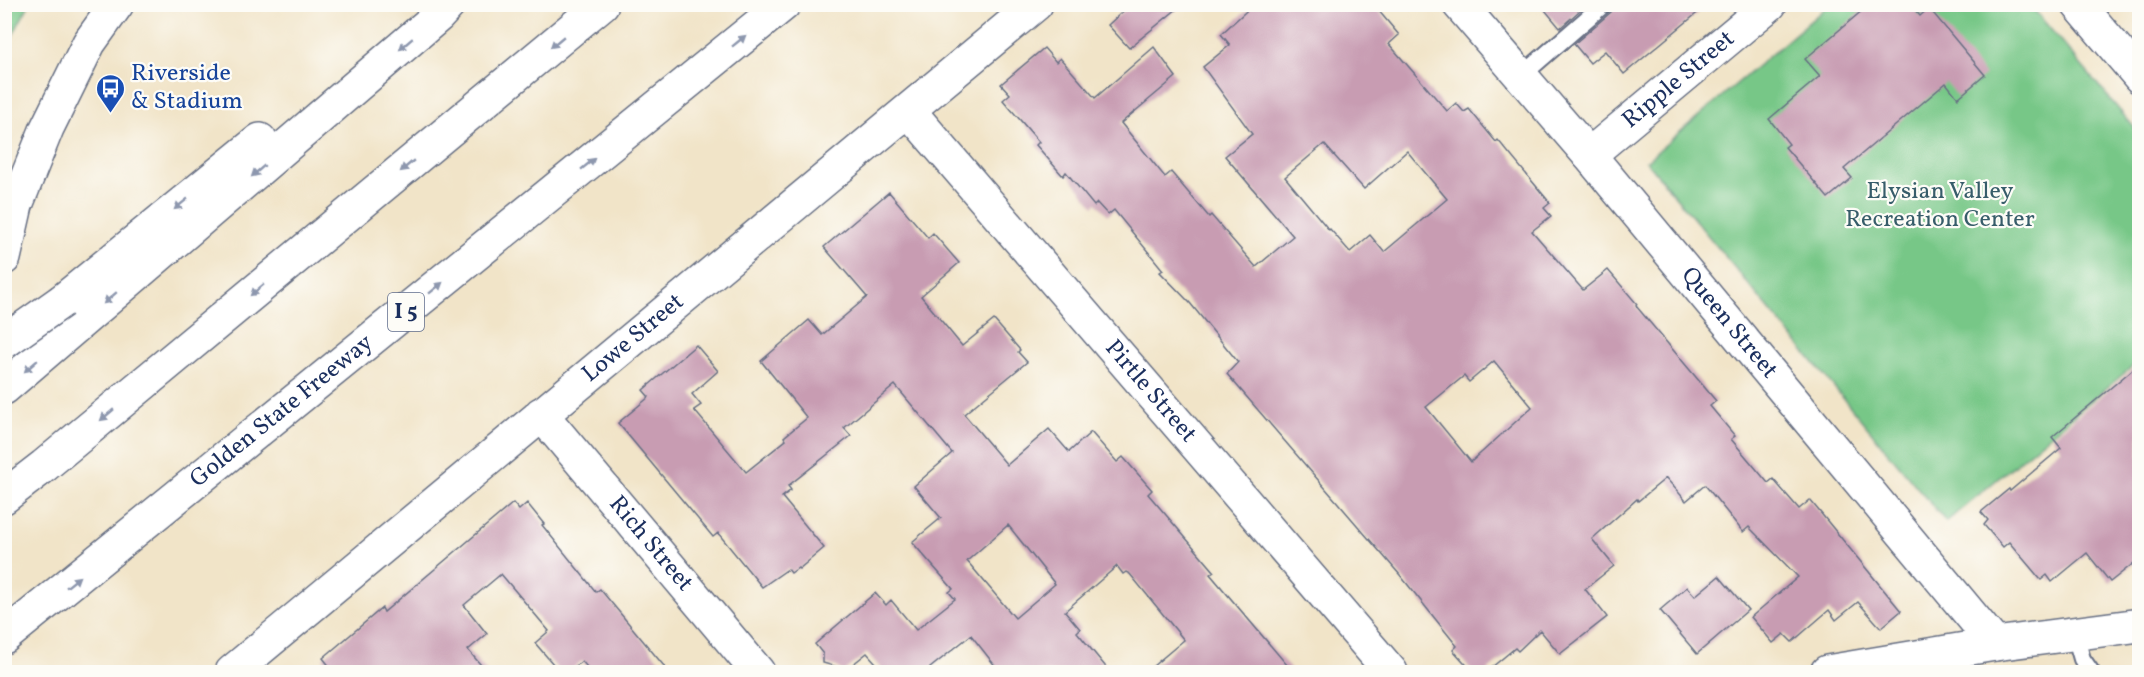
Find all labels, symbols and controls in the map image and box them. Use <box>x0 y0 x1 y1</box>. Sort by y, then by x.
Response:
street label: Ripple Street <box>1615 23 1742 137</box>
one-way arrow <box>549 35 565 48</box>
one-way arrow <box>731 35 747 48</box>
one-way arrow <box>399 37 414 50</box>
place label: Riverside & Stadium <box>131 57 243 119</box>
bus stop icon: Riverside & Stadium <box>94 72 126 114</box>
one-way arrow <box>400 159 415 172</box>
one-way arrow <box>580 159 595 171</box>
one-way arrow <box>251 164 266 177</box>
park label: Elysian Valley Recreation Center <box>1845 175 2035 237</box>
one-way arrow <box>173 198 189 211</box>
street label: Queen Street <box>1672 260 1785 386</box>
one-way arrow <box>428 281 444 294</box>
one-way arrow <box>249 284 265 297</box>
street label: Lowe Street <box>575 286 692 391</box>
one-way arrow <box>103 291 118 304</box>
road number: I 5 <box>388 293 424 331</box>
street label: Golden State Freeway <box>183 327 381 496</box>
street label: Pirtle Street <box>1096 333 1204 451</box>
one-way arrow <box>24 359 39 372</box>
one-way arrow <box>99 408 114 420</box>
street label: Rich Street <box>600 489 701 599</box>
one-way arrow <box>65 576 81 589</box>

